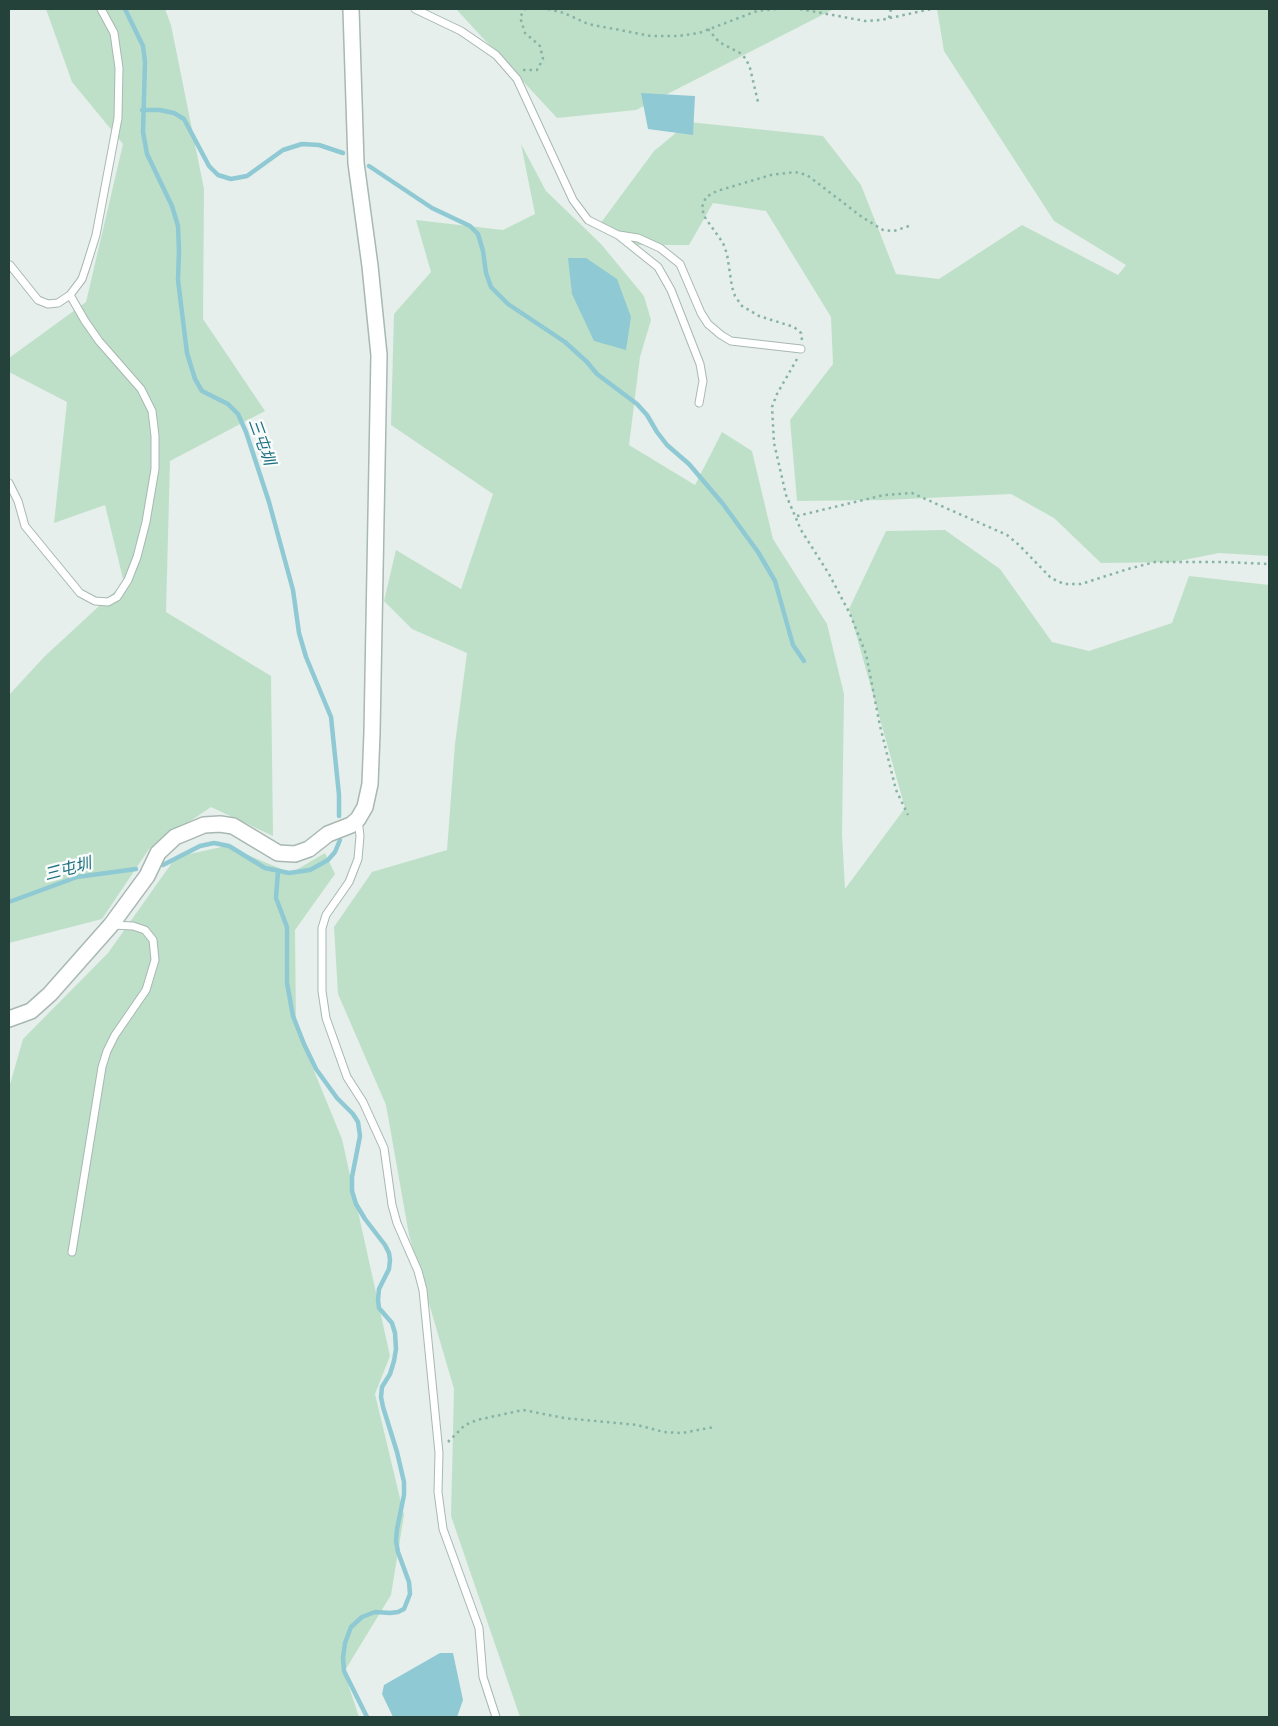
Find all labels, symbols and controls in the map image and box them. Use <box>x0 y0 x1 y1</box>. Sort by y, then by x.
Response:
water label: 三屯圳 <box>244 416 278 468</box>
water label: 三屯圳 <box>42 855 94 885</box>

